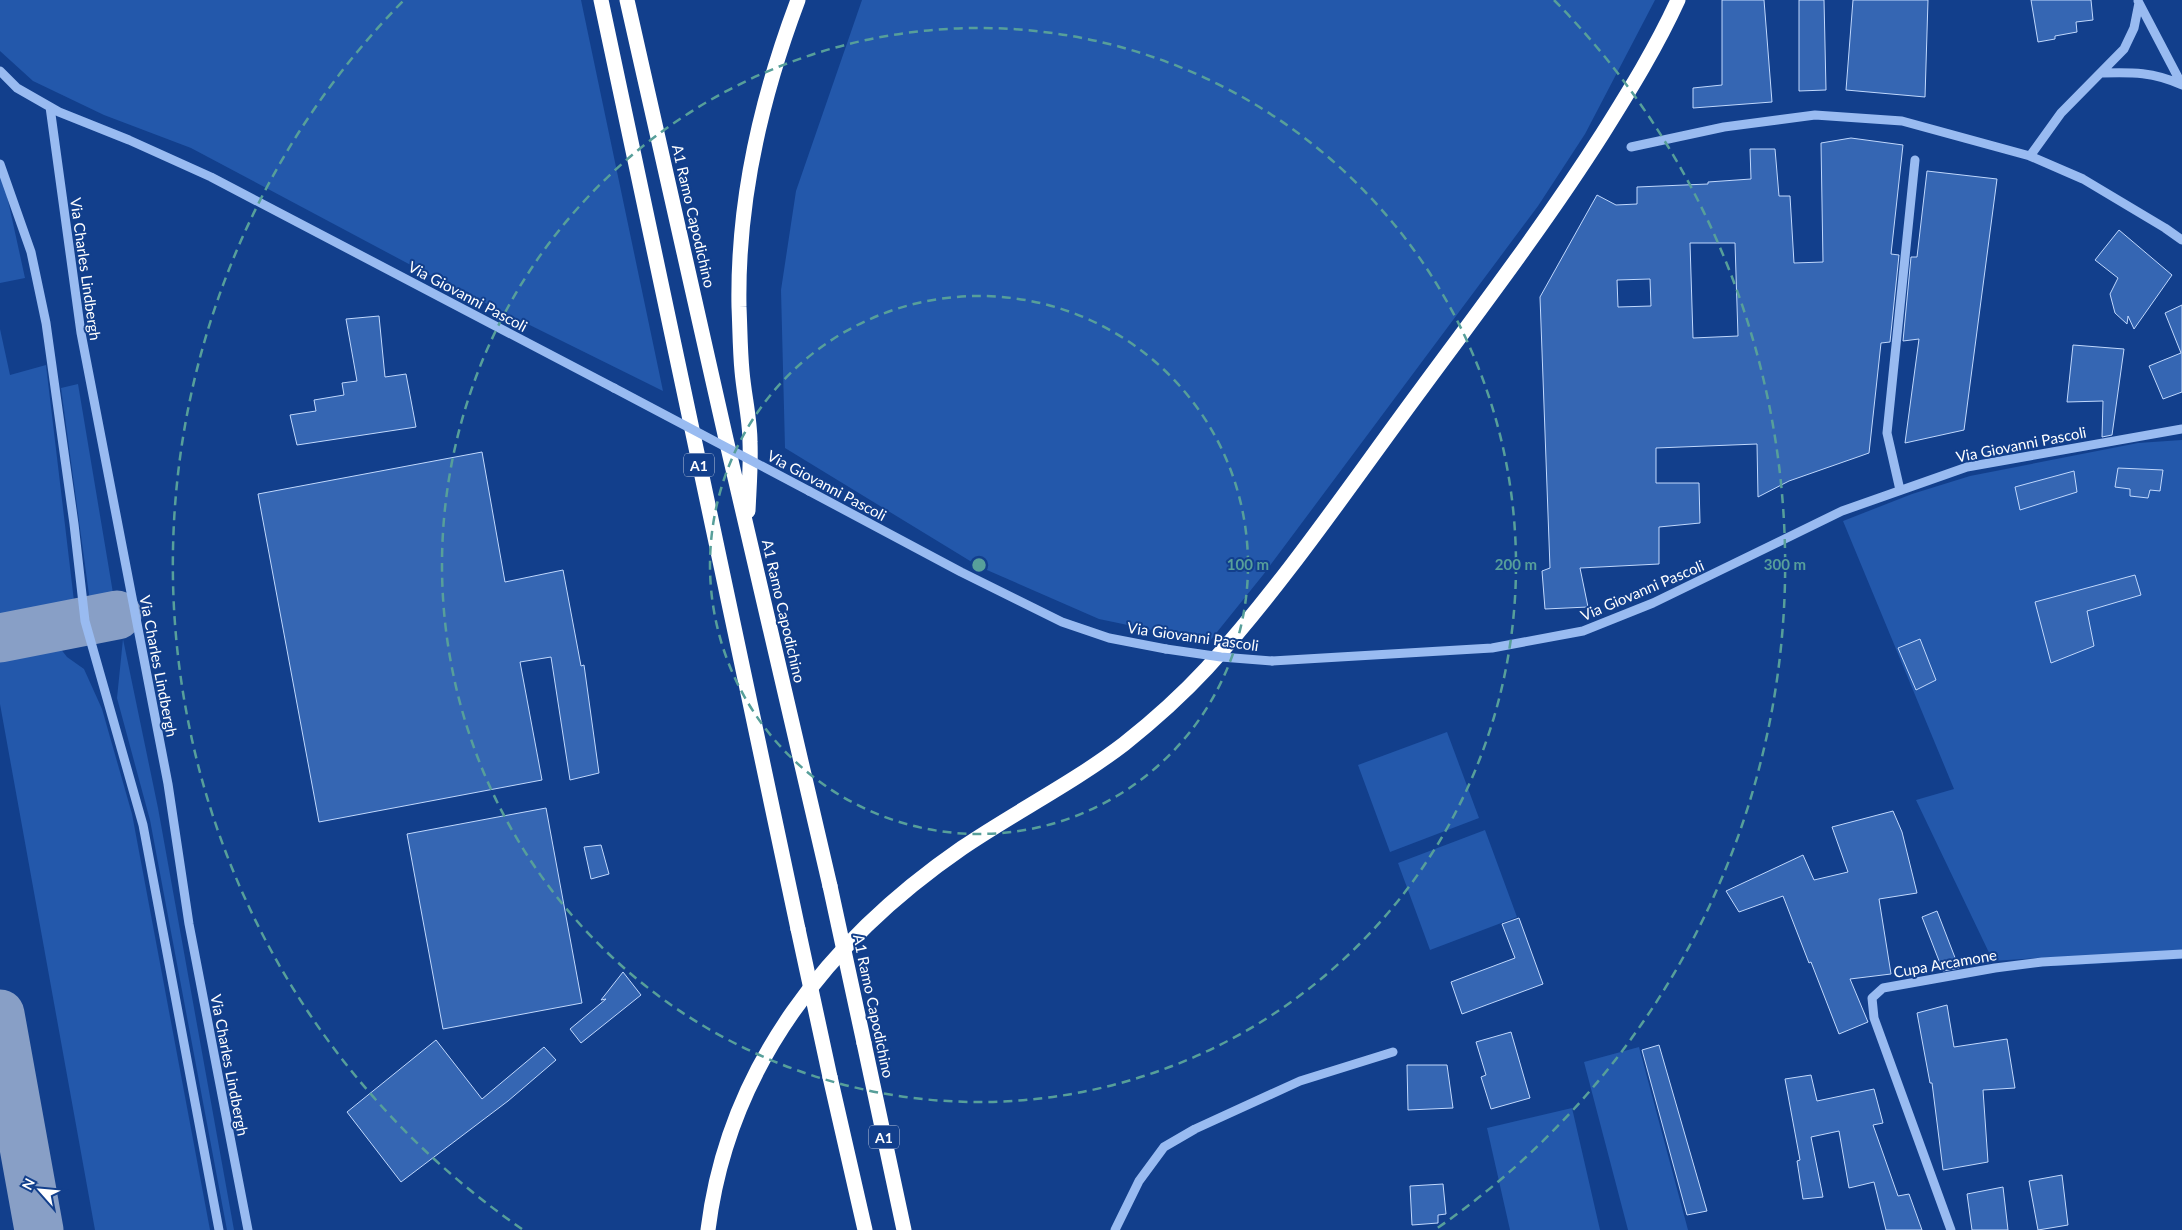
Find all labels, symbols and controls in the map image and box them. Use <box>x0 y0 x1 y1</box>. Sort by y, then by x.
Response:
street label: A1 Ramo Capodichino <box>669 143 719 289</box>
street label: Via Charles Lindbergh <box>67 196 105 342</box>
street label: Via Giovanni Pascoli <box>405 257 531 335</box>
street label: Via Giovanni Pascoli <box>1954 423 2088 465</box>
street label: Via Giovanni Pascoli <box>764 446 890 524</box>
road number: A1 <box>684 454 714 476</box>
street label: A1 Ramo Capodichino <box>759 538 809 684</box>
text: 100 m <box>1227 555 1269 573</box>
text: 200 m <box>1495 555 1537 573</box>
text: 300 m <box>1764 555 1806 573</box>
centre of rings <box>970 556 988 574</box>
street label: Via Giovanni Pascoli <box>1578 556 1706 624</box>
street label: Via Charles Lindbergh <box>136 594 182 738</box>
street label: Via Giovanni Pascoli <box>1126 618 1260 654</box>
street label: A1 Ramo Capodichino <box>850 932 898 1080</box>
street label: Cupa Arcamone <box>1892 945 1998 981</box>
street label: Via Charles Lindbergh <box>207 993 253 1137</box>
road number: A1 <box>869 1126 899 1148</box>
north arrow <box>15 1165 65 1215</box>
text: N <box>18 1175 38 1193</box>

